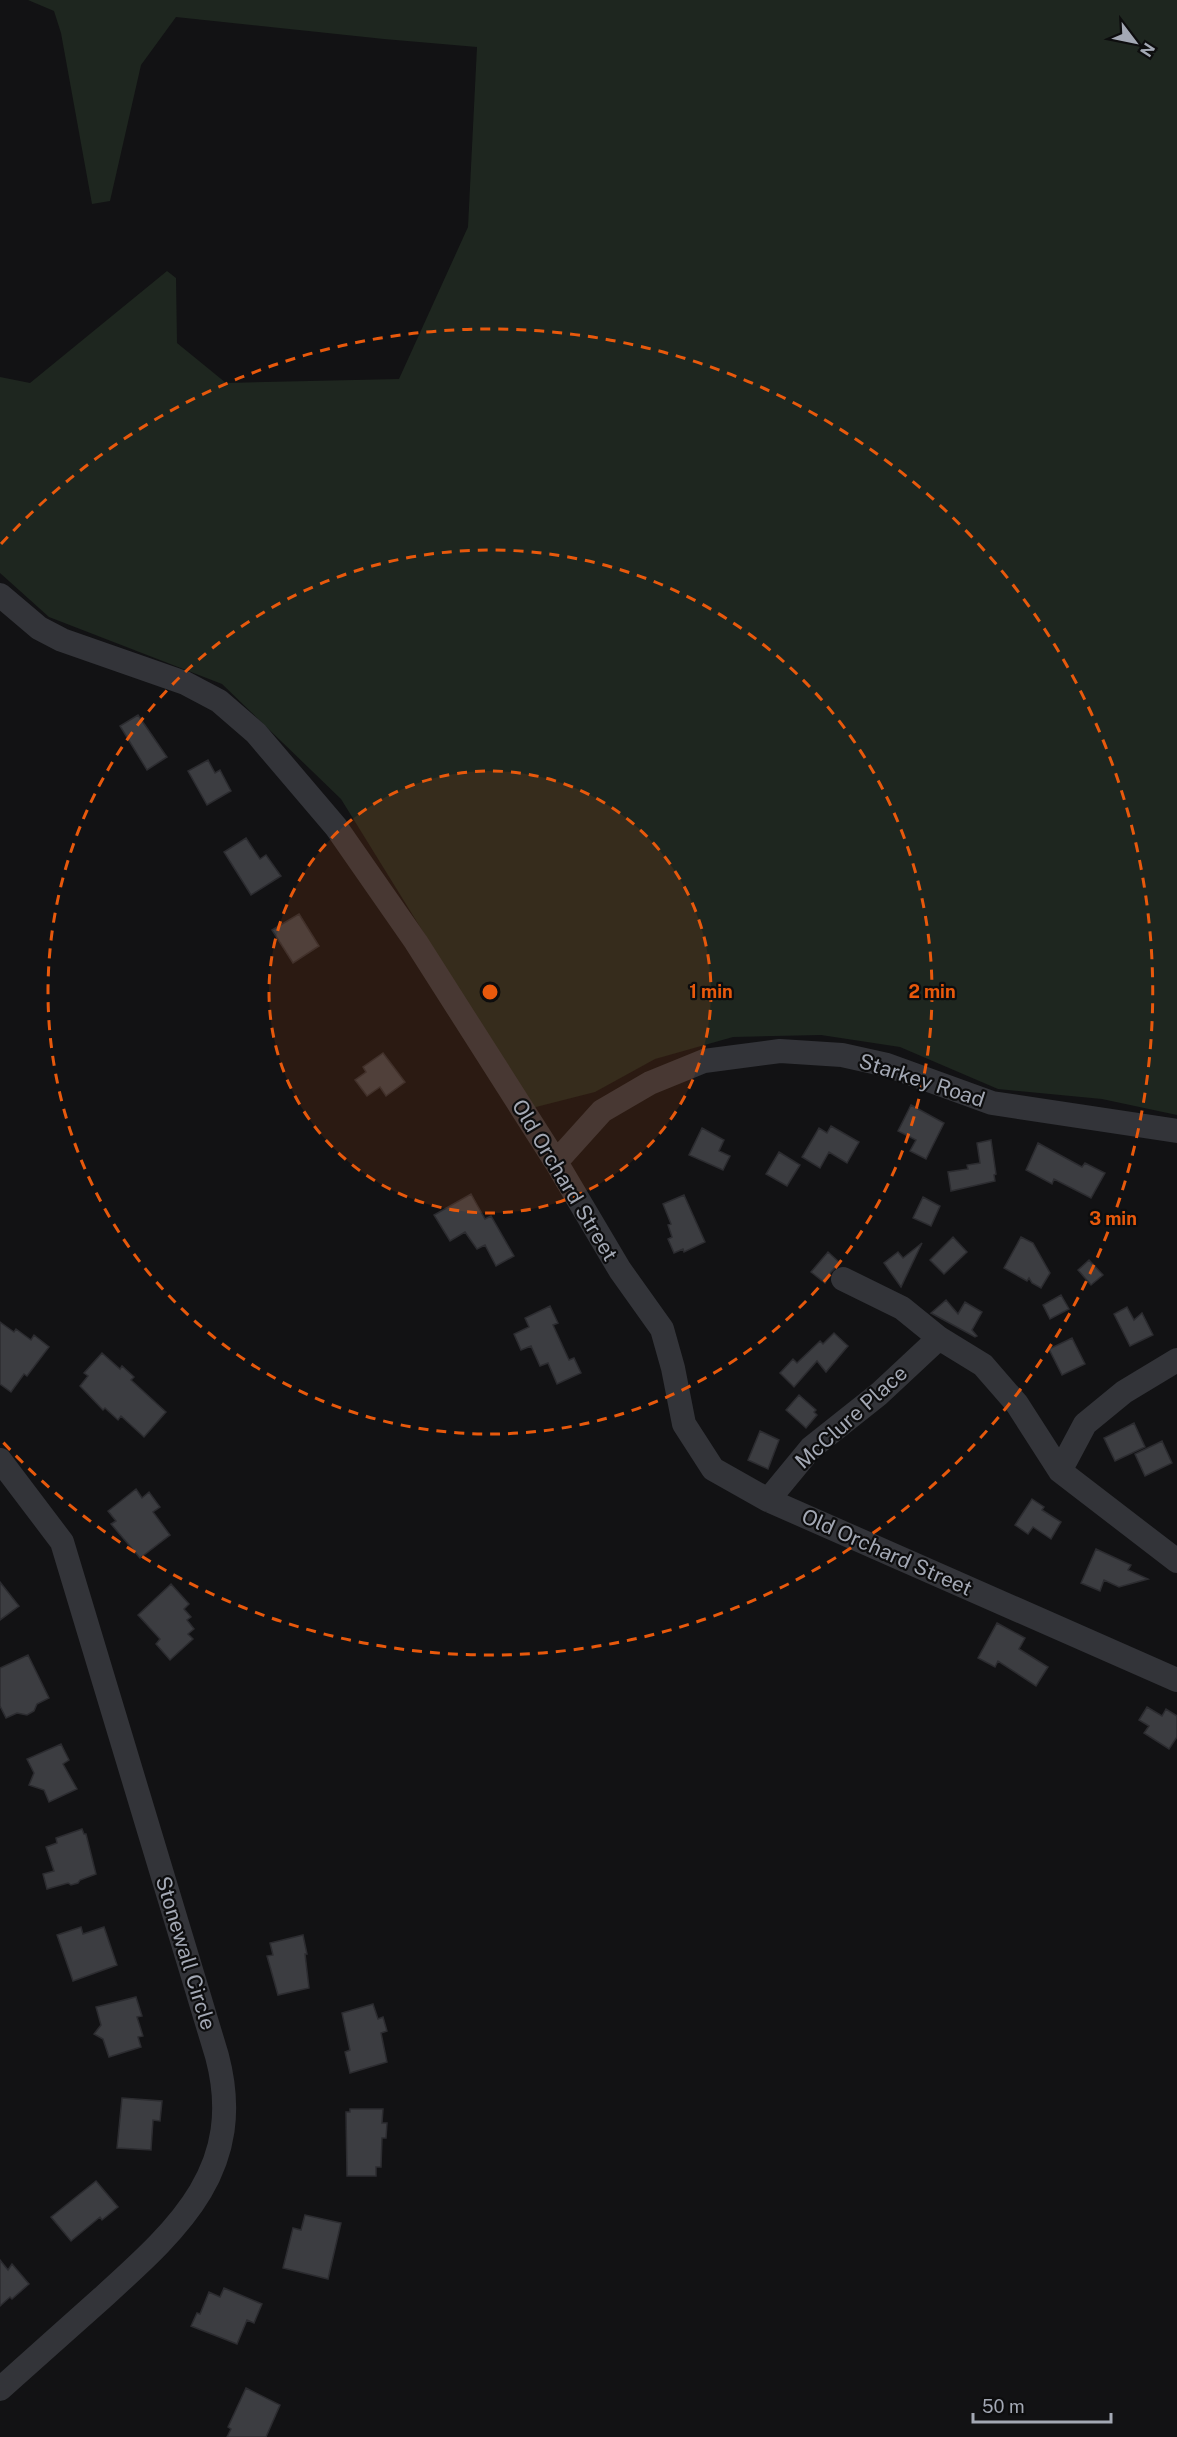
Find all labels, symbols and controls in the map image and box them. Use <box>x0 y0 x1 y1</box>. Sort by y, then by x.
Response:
north arrow <box>1105 12 1165 72</box>
text: N <box>1136 39 1159 60</box>
text: 1 min <box>689 981 733 1002</box>
text: 2 min <box>908 981 956 1002</box>
centre of rings <box>480 982 500 1002</box>
street label: Starkey Road <box>856 1048 988 1112</box>
street label: Old Orchard Street <box>507 1095 623 1265</box>
text: 3 min <box>1089 1208 1137 1229</box>
street label: McClure Place <box>790 1360 912 1474</box>
street label: Old Orchard Street <box>798 1503 976 1601</box>
street label: Stonewall Circle <box>151 1873 221 2033</box>
scale bar <box>973 2386 1111 2424</box>
text: 50 m <box>982 2396 1025 2417</box>

